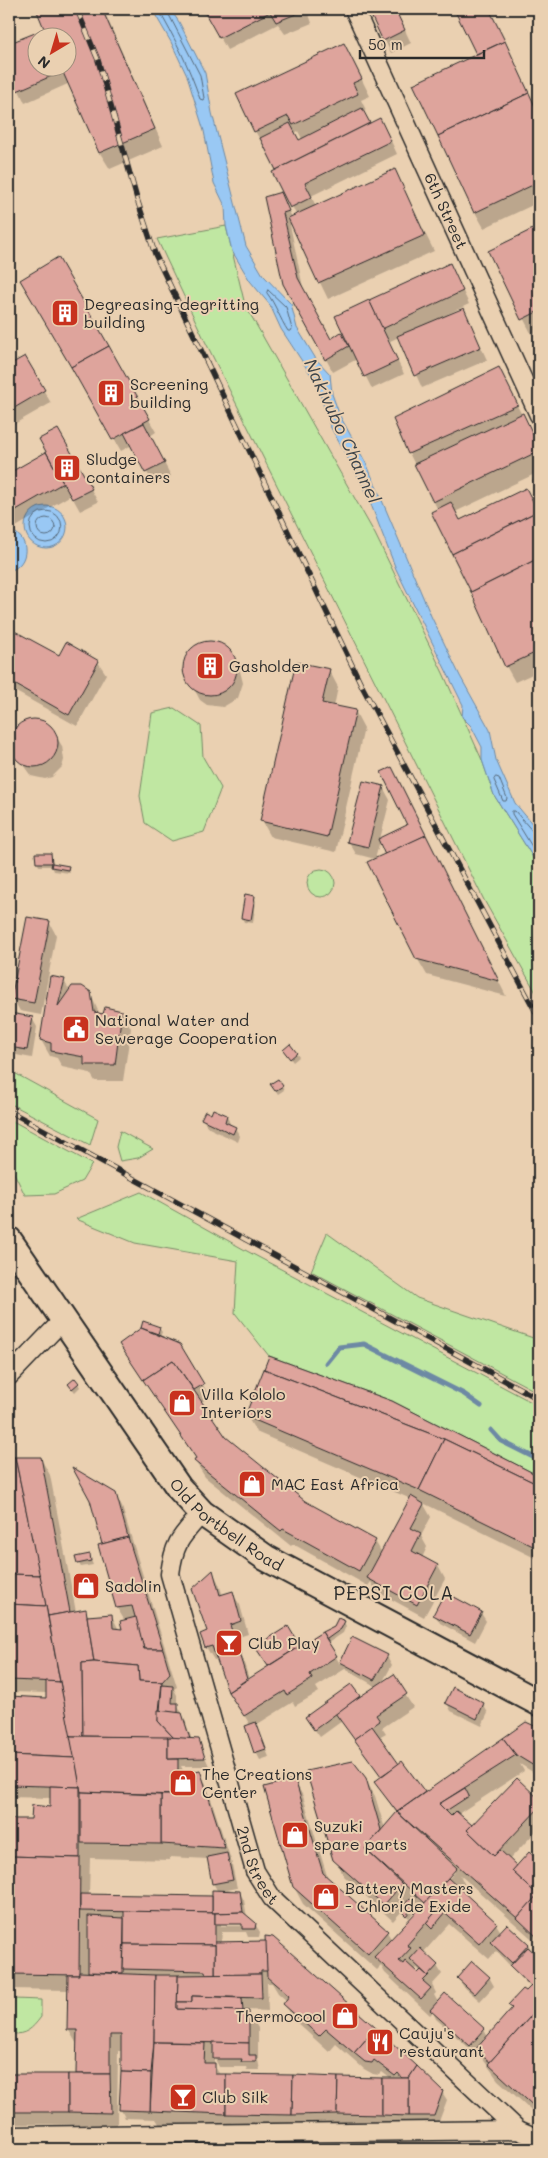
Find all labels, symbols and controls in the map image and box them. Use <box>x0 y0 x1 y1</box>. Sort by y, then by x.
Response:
north arrow <box>28 28 78 78</box>
scale bar <box>360 28 484 60</box>
text: 50 m <box>368 34 403 54</box>
text: N <box>34 52 54 73</box>
street label: 6th Street <box>420 169 473 252</box>
place label: Degreasing-degritting building <box>84 293 259 332</box>
building icon: Degreasing-degritting building <box>50 298 80 328</box>
water label: Nakivubo Channel <box>299 355 387 507</box>
place label: Screening building <box>130 373 208 412</box>
building icon: Screening building <box>96 378 126 408</box>
place label: Sludge containers <box>86 448 170 487</box>
building icon: Sludge containers <box>52 453 82 483</box>
building icon: Gasholder <box>195 651 225 681</box>
place label: Gasholder <box>229 655 309 676</box>
place label: National Water and Sewerage Cooperation <box>95 1009 277 1048</box>
public building icon: National Water and Sewerage Cooperation <box>61 1014 91 1044</box>
place label: Villa Kololo Interiors <box>201 1383 286 1422</box>
shop icon: Villa Kololo Interiors <box>167 1388 197 1418</box>
shop icon: MAC East Africa <box>237 1469 267 1499</box>
place label: MAC East Africa <box>271 1473 399 1494</box>
street label: Old Portbell Road <box>165 1474 287 1575</box>
shop icon: Sadolin <box>71 1571 101 1601</box>
place label: Sadolin <box>105 1575 161 1596</box>
district label: PEPSI COLA <box>334 1580 454 1605</box>
bar icon: Club Play <box>214 1628 244 1658</box>
place label: Club Play <box>248 1632 320 1653</box>
place label: The Creations Center <box>202 1763 312 1802</box>
shop icon: The Creations Center <box>168 1768 198 1798</box>
place label: Suzuki spare parts <box>314 1815 407 1854</box>
shop icon: Suzuki spare parts <box>280 1820 310 1850</box>
street label: 2nd Street <box>233 1823 284 1909</box>
place label: Battery Masters - Chloride Exide <box>345 1877 474 1916</box>
shop icon: Battery Masters - Chloride Exide <box>311 1882 341 1912</box>
shop icon: Thermocool <box>330 2001 360 2031</box>
place label: Thermocool <box>235 2005 326 2026</box>
place label: Cauju's restaurant <box>399 2022 484 2061</box>
restaurant icon: Cauju's restaurant <box>365 2027 395 2057</box>
bar icon: Club Silk <box>168 2082 198 2112</box>
place label: Club Silk <box>202 2086 268 2107</box>

